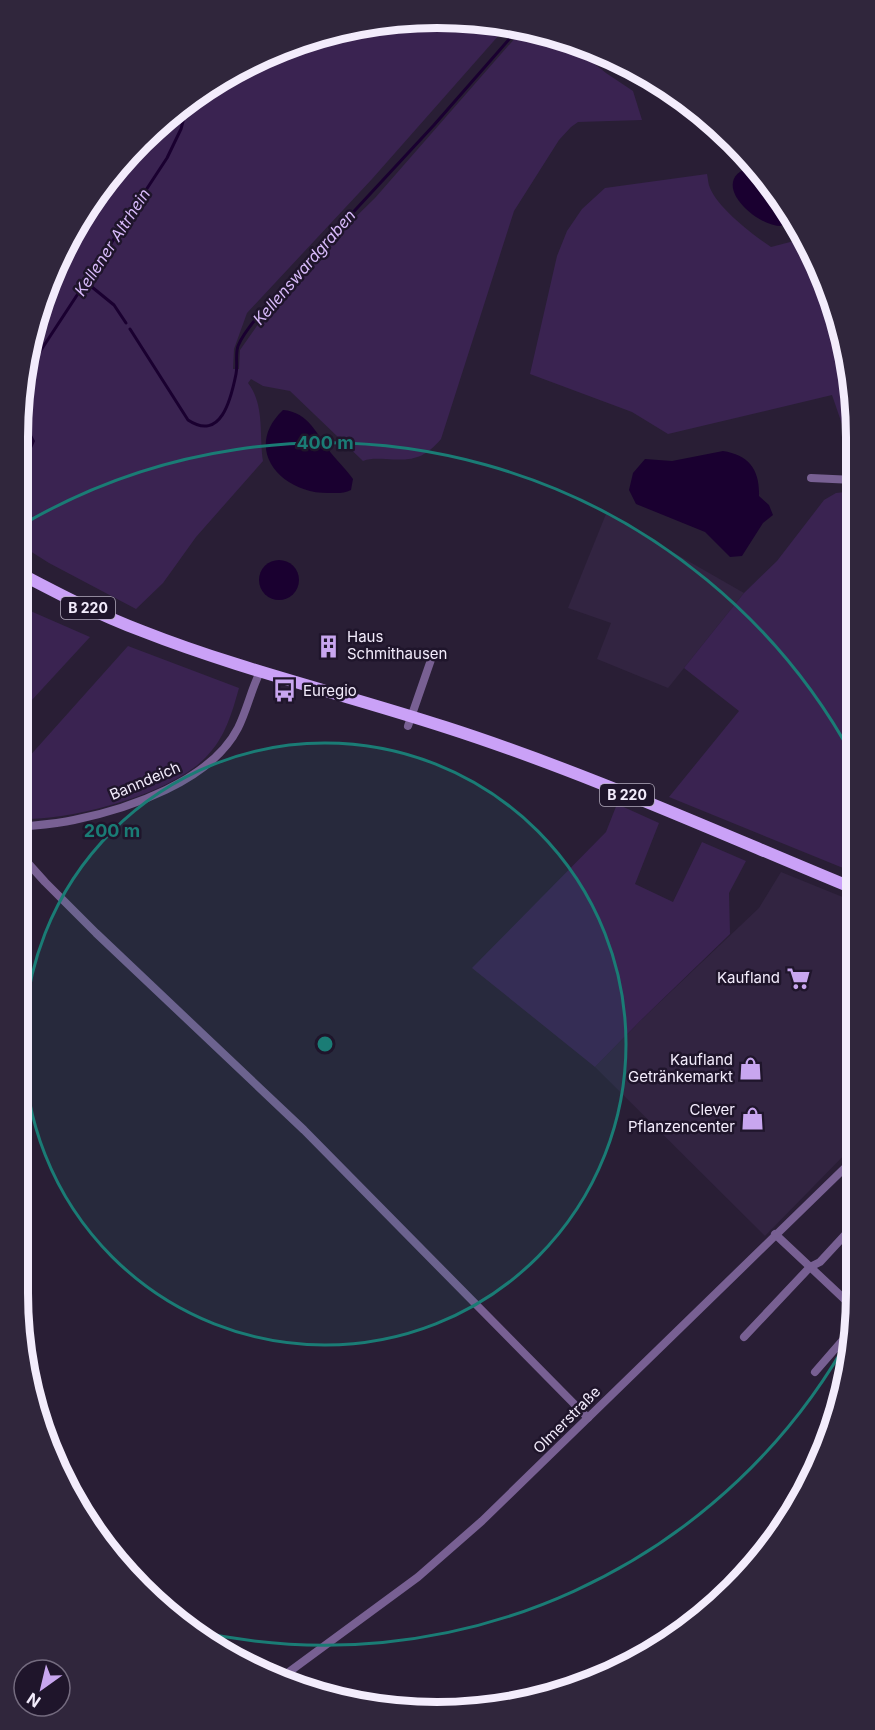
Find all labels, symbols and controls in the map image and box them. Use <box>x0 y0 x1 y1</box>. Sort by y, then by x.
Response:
water label: Kellener Altrhein <box>70 184 154 300</box>
water label: Kellenswardgraben <box>248 205 360 329</box>
text: 400 m <box>296 432 354 453</box>
road number: B 220 <box>61 597 115 619</box>
place label: Haus Schmithausen <box>347 627 447 663</box>
building icon: Haus Schmithausen <box>316 633 342 659</box>
bus stop icon: Euregio <box>272 678 298 704</box>
place label: Euregio <box>303 681 357 700</box>
street label: Banndeich <box>107 757 183 804</box>
road number: B 220 <box>600 784 654 806</box>
text: 200 m <box>84 820 140 841</box>
supermarket icon: Kaufland <box>785 965 811 991</box>
place label: Kaufland <box>717 968 780 987</box>
centre of rings <box>315 1034 335 1054</box>
place label: Kaufland Getränkemarkt <box>628 1050 733 1086</box>
shop icon: Kaufland Getränkemarkt <box>738 1056 764 1082</box>
place label: Clever Pflanzencenter <box>628 1100 735 1136</box>
shop icon: Clever Pflanzencenter <box>740 1106 766 1132</box>
street label: Olmerstraße <box>529 1382 604 1457</box>
north arrow <box>12 1658 72 1718</box>
text: N <box>23 1689 44 1712</box>

